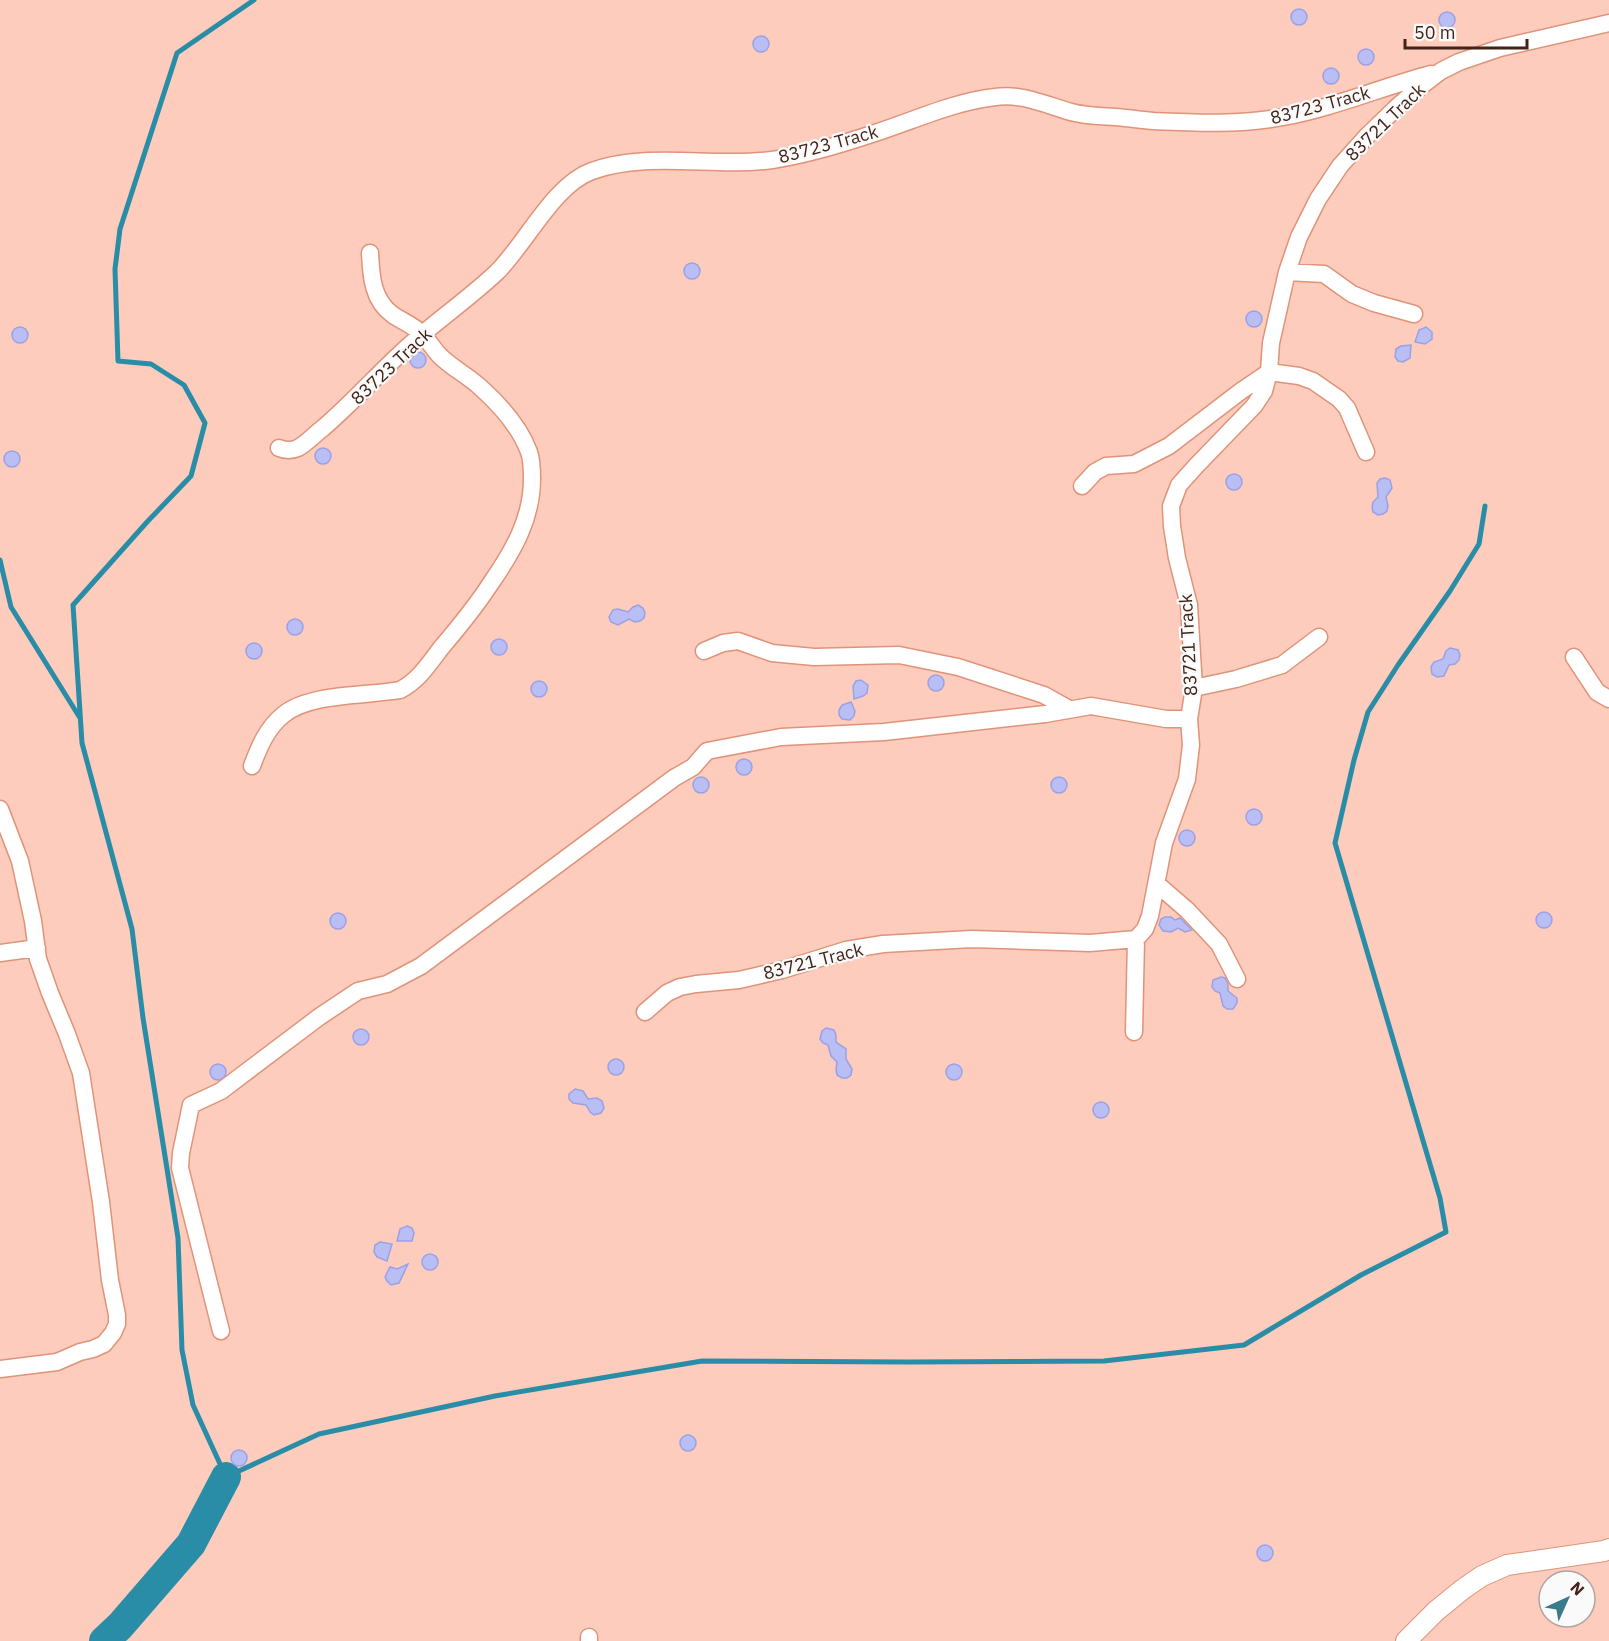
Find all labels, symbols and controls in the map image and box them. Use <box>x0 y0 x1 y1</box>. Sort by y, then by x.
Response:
scale bar <box>1405 12 1526 50</box>
text: 50 m <box>1414 21 1456 44</box>
street label: 83721 Track <box>1340 78 1430 166</box>
street label: 83723 Track <box>1268 81 1373 129</box>
street label: 83723 Track <box>776 120 881 168</box>
street label: 83723 Track <box>346 322 437 409</box>
street label: 83721 Track <box>1174 593 1202 697</box>
street label: 83721 Track <box>761 937 866 985</box>
north arrow <box>1537 1569 1597 1629</box>
text: N <box>1566 1577 1589 1600</box>

